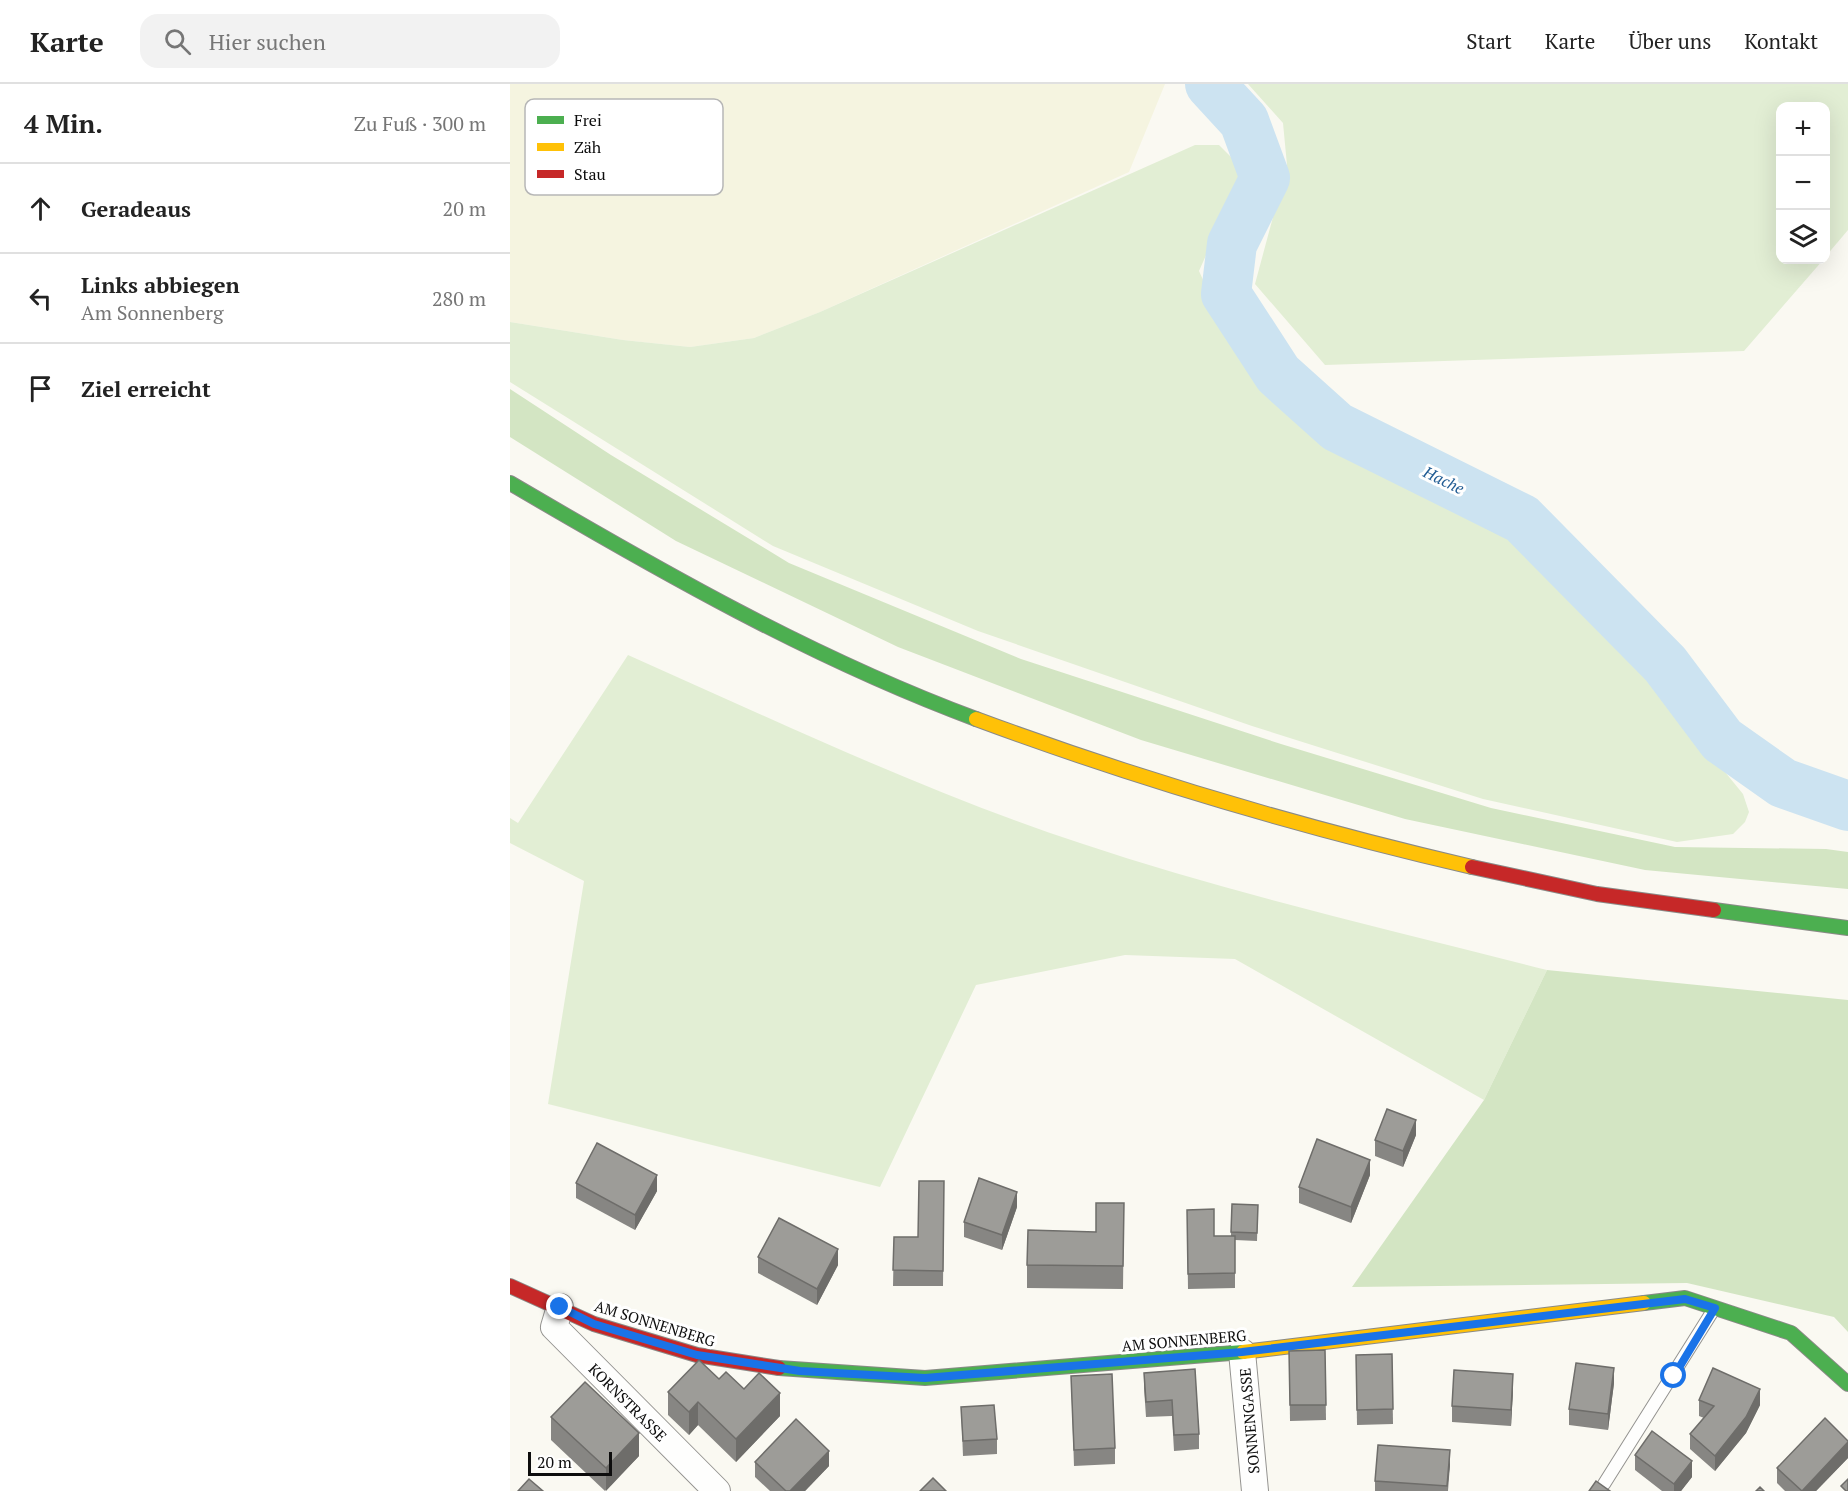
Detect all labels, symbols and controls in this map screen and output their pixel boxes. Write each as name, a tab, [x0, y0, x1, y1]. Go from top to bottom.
search box	[140, 14, 560, 68]
text: Karte	[30, 23, 104, 60]
icon: search	[161, 25, 194, 58]
text: Hier suchen	[209, 27, 326, 56]
text: Start	[1466, 27, 1512, 55]
text: Karte	[1545, 27, 1595, 55]
text: Über uns	[1628, 27, 1711, 55]
text: Kontakt	[1744, 27, 1818, 55]
legend	[525, 99, 723, 195]
map controls	[1776, 102, 1830, 264]
button: +	[1776, 102, 1830, 156]
text: 4 Min.	[24, 106, 103, 140]
text: Frei	[574, 109, 602, 131]
text: Zu Fuß · 300 m	[354, 110, 486, 137]
text: Zäh	[574, 136, 602, 158]
button: −	[1776, 156, 1830, 210]
text: Stau	[574, 163, 606, 185]
icon: ahead	[24, 192, 57, 225]
text: Geradeaus	[81, 194, 191, 223]
text: 20 m	[443, 195, 486, 222]
button: layers	[1776, 210, 1830, 264]
text: Links abbiegen	[81, 270, 240, 299]
icon: left	[24, 282, 57, 315]
text: 280 m	[432, 285, 486, 312]
text: Am Sonnenberg	[81, 299, 223, 326]
icon: arrive	[24, 372, 57, 405]
text: Ziel erreicht	[81, 374, 211, 403]
water label: Hache	[1419, 460, 1468, 499]
route end	[546, 1293, 572, 1319]
street label: AM SONNENBERG	[592, 1295, 718, 1351]
street label: AM SONNENBERG	[1121, 1325, 1248, 1355]
street label: KORNSTRASSE	[585, 1359, 671, 1445]
route start	[1660, 1362, 1686, 1388]
street label: SONNENGASSE	[1234, 1367, 1264, 1475]
scale bar	[528, 1449, 612, 1476]
text: 20 m	[537, 1451, 572, 1473]

